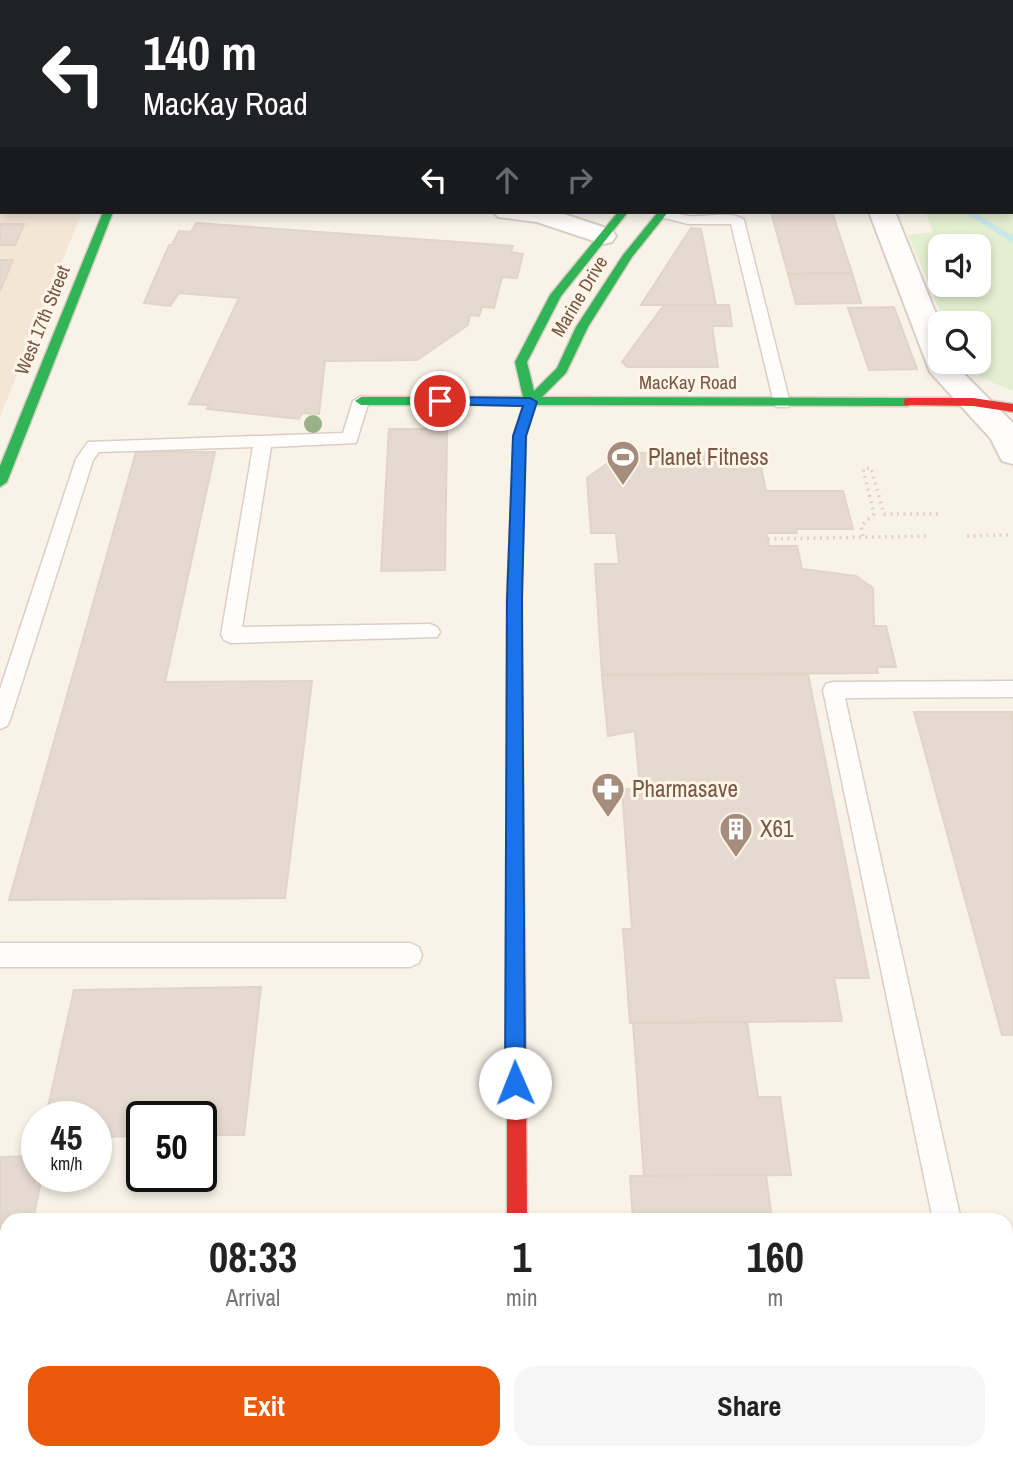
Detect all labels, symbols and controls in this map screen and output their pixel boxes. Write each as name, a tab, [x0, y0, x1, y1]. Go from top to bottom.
text: 140 m	[143, 19, 257, 85]
icon: left	[28, 28, 119, 119]
text: MacKay Road	[143, 82, 308, 125]
icon: left	[415, 161, 453, 199]
icon: ahead	[488, 161, 526, 199]
icon: right	[561, 161, 599, 199]
map controls	[928, 234, 991, 374]
button: sound	[928, 234, 991, 297]
street label: Marine Drive	[545, 251, 613, 341]
street label: West 17th Street	[8, 261, 76, 379]
button: search	[928, 311, 991, 374]
street label: MacKay Road	[639, 369, 737, 395]
pin	[410, 371, 470, 431]
icon: arrive	[421, 382, 459, 420]
sports icon: Planet Fitness	[604, 438, 642, 487]
place label: Planet Fitness	[648, 441, 769, 472]
pharmacy icon: Pharmasave	[589, 770, 627, 819]
place label: Pharmasave	[632, 773, 738, 804]
building icon: X61	[717, 810, 755, 859]
place label: X61	[760, 813, 794, 844]
position arrow	[478, 1046, 552, 1120]
speed limit sign: 50	[126, 1101, 217, 1192]
text: 45	[51, 1114, 82, 1161]
text: km/h	[51, 1151, 83, 1176]
text: 08:33	[209, 1229, 297, 1285]
text: 1	[512, 1229, 531, 1285]
text: 160	[747, 1229, 804, 1285]
text: Arrival	[226, 1282, 280, 1313]
text: min	[506, 1282, 538, 1313]
text: m	[767, 1282, 783, 1313]
button: Exit	[28, 1366, 500, 1446]
button: Share	[514, 1366, 985, 1446]

